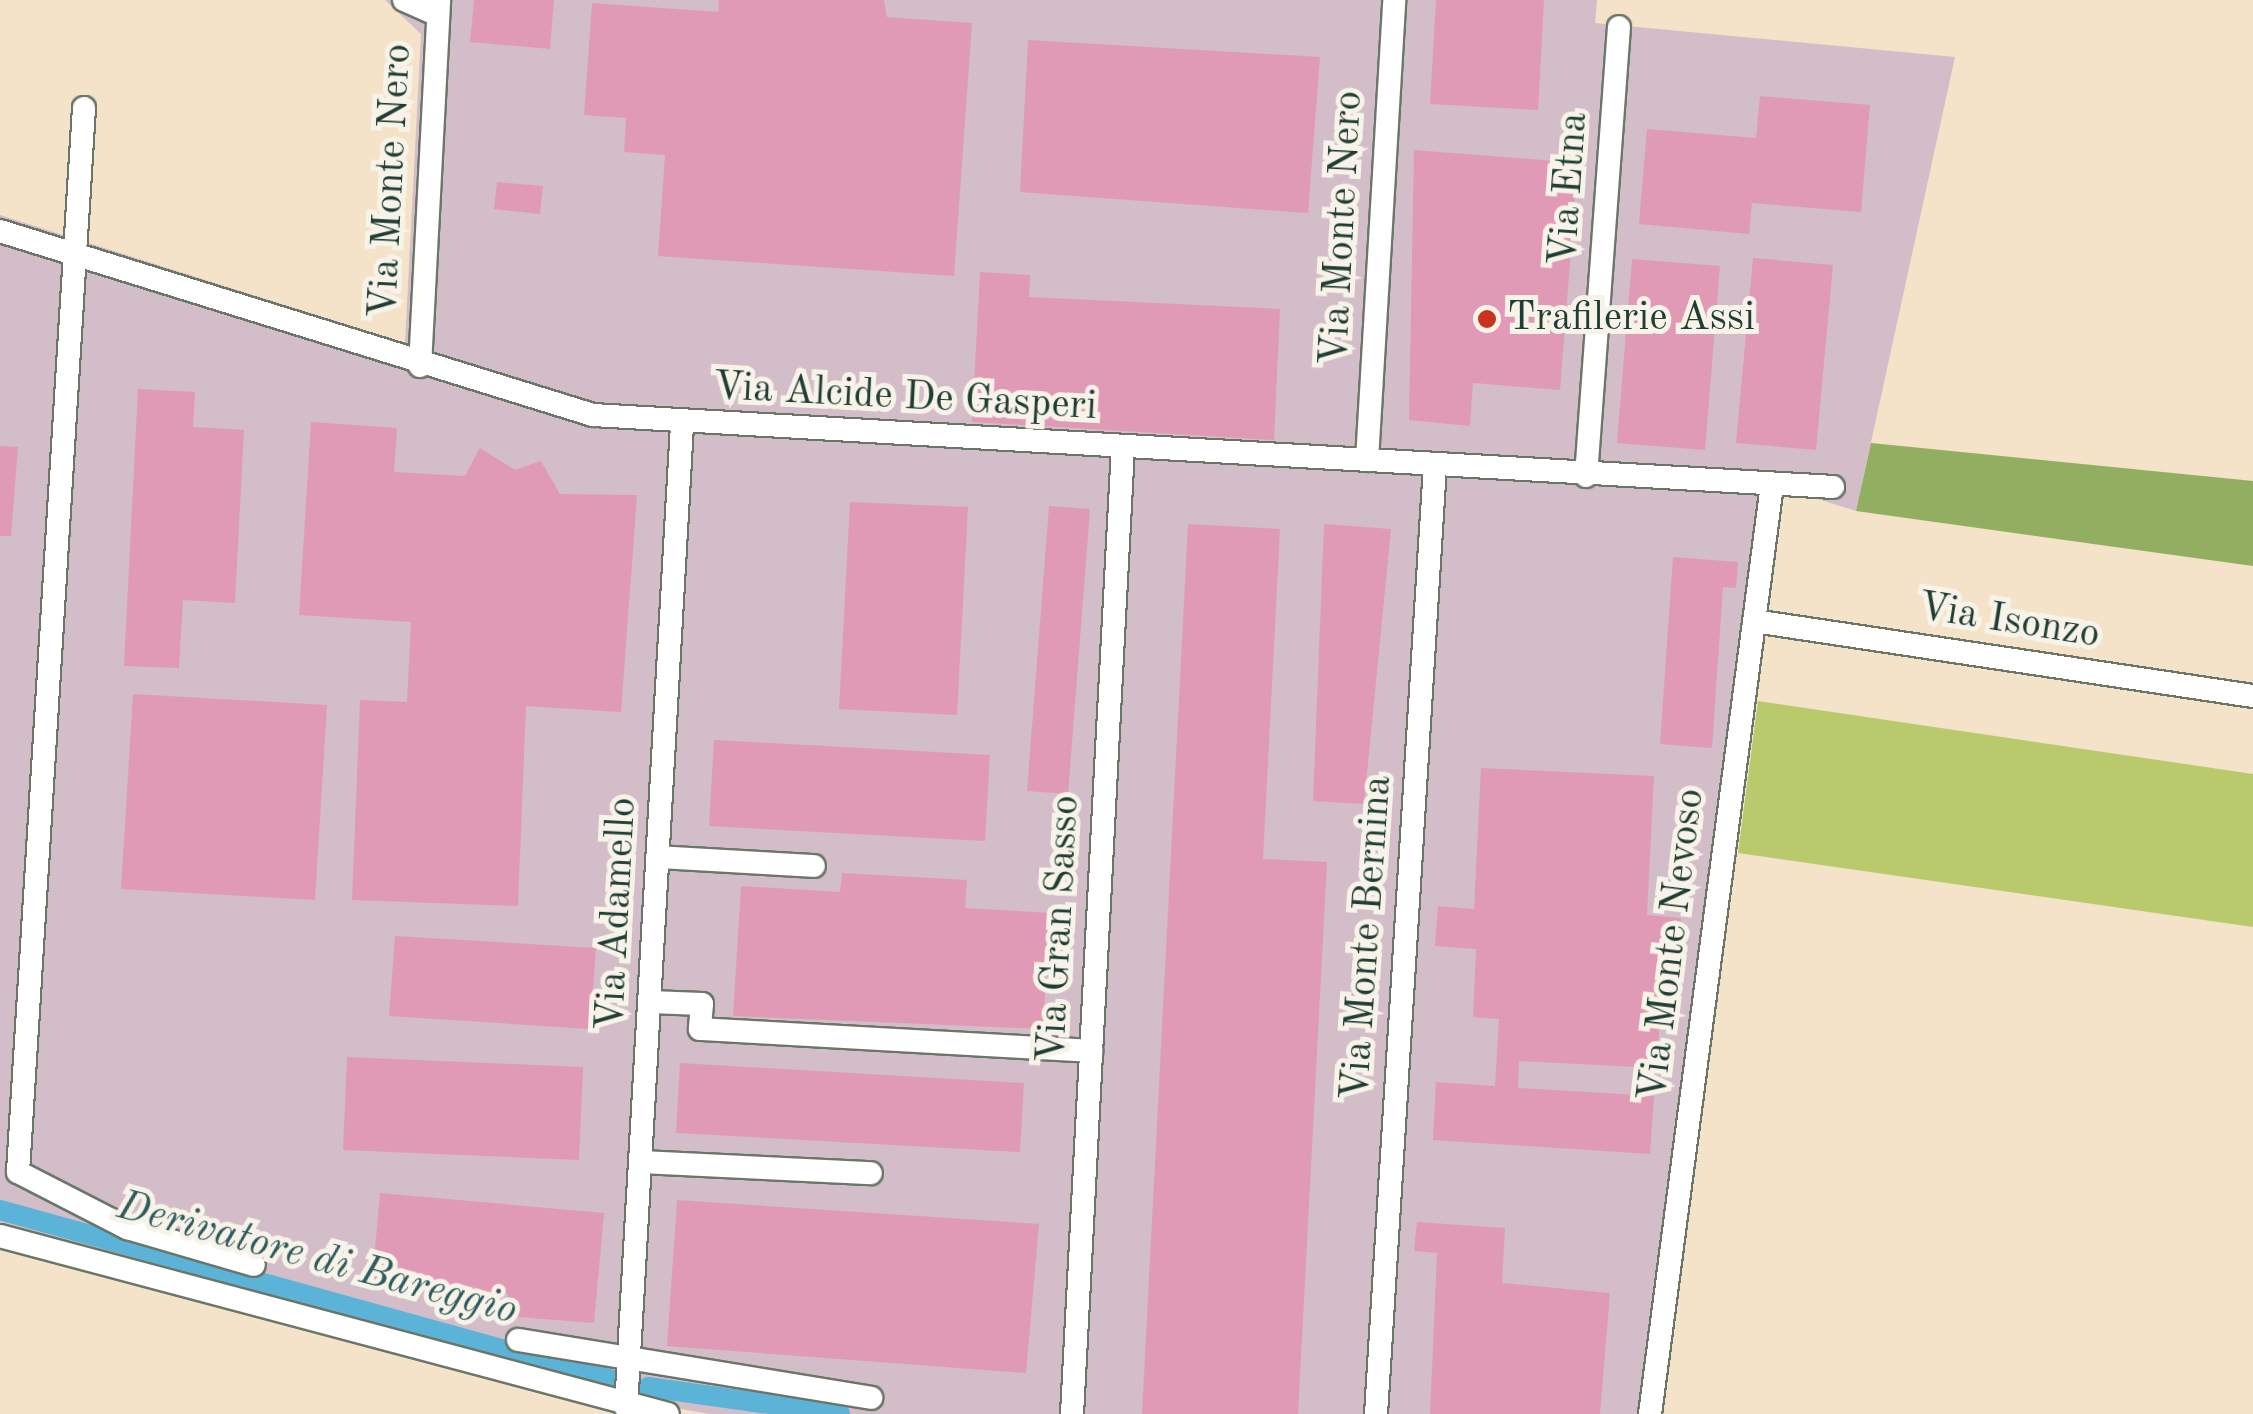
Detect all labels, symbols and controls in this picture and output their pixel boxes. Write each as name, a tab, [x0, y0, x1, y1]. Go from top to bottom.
street label: Via Monte Nero	[361, 42, 423, 320]
street label: Via Monte Nero	[1312, 89, 1374, 367]
street label: Via Etna	[1541, 111, 1599, 267]
place label: Trafilerie Assi	[1507, 295, 1755, 343]
marker: Trafilerie Assi	[1476, 308, 1498, 330]
street label: Via Alcide De Gasperi	[712, 364, 1098, 432]
street label: Via Isonzo	[1915, 584, 2103, 660]
street label: Via Monte Bernina	[1333, 774, 1403, 1102]
street label: Via Monte Nevoso	[1630, 786, 1716, 1104]
street label: Via Gran Sasso	[1029, 794, 1091, 1064]
street label: Via Adamello	[588, 796, 648, 1032]
water label: Derivatore di Bareggio	[112, 1181, 522, 1337]

